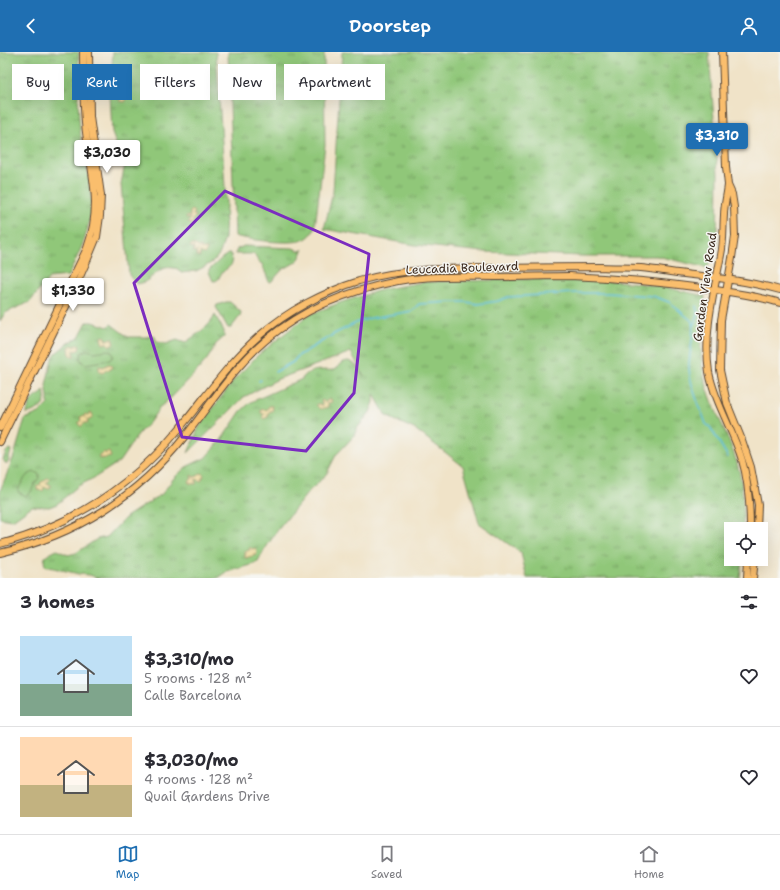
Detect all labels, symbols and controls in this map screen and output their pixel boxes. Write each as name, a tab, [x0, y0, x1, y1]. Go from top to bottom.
text: Doorstep	[349, 14, 431, 38]
icon: back	[20, 15, 42, 37]
icon: person	[738, 15, 760, 37]
chip: Buy	[12, 64, 64, 100]
chip: Rent	[72, 64, 132, 100]
chip: Filters	[140, 64, 210, 100]
chip: New	[218, 64, 276, 100]
chip: Apartment	[284, 64, 385, 100]
pin: $3,310	[684, 123, 750, 157]
text: $3,310	[695, 127, 739, 144]
pin: $3,030	[74, 140, 140, 174]
text: $3,030	[83, 144, 131, 161]
street label: Garden View Road	[689, 231, 721, 342]
street label: Leucadia Boulevard	[405, 258, 519, 278]
pin: $1,330	[40, 278, 106, 312]
text: $1,330	[51, 282, 95, 299]
map controls	[724, 522, 768, 566]
button: locate	[724, 522, 768, 566]
text: 3 homes	[20, 591, 95, 613]
icon: filters	[738, 591, 760, 613]
text: $3,310/mo	[144, 648, 234, 670]
icon: home	[52, 652, 100, 700]
icon: heart	[738, 665, 760, 687]
text: 5 rooms · 128 m²	[144, 670, 252, 687]
text: Calle Barcelona	[144, 687, 241, 704]
text: $3,030/mo	[144, 749, 239, 771]
icon: home	[52, 753, 100, 801]
icon: heart	[738, 766, 760, 788]
text: 4 rooms · 128 m²	[144, 771, 253, 788]
text: Quail Gardens Drive	[144, 788, 270, 805]
tab: Map	[116, 843, 139, 882]
tab: Saved	[371, 843, 402, 882]
tab: Home	[634, 843, 664, 882]

